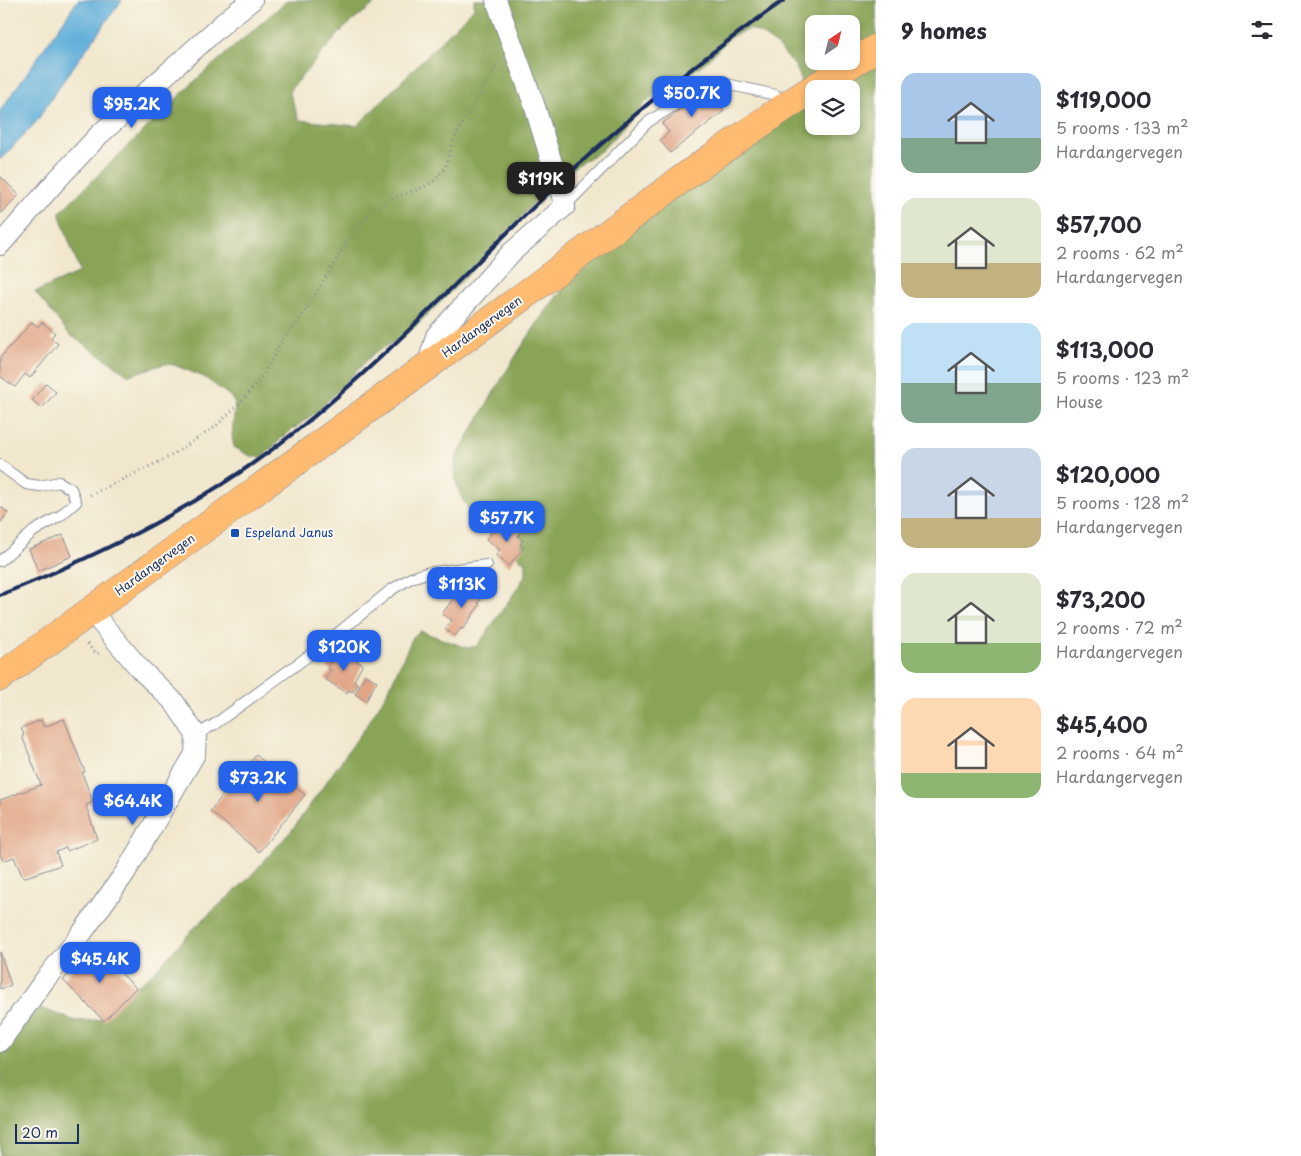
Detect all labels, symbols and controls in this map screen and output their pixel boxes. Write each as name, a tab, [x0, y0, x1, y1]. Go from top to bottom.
text: 9 homes	[901, 14, 987, 46]
north arrow	[805, 15, 860, 70]
map controls	[805, 15, 860, 135]
icon: filters	[1248, 16, 1276, 44]
pin: $50.7K	[651, 76, 733, 118]
text: $50.7K	[664, 80, 720, 104]
button: layers	[805, 80, 860, 135]
text: $119,000	[1056, 83, 1151, 115]
pin: $95.2K	[91, 86, 173, 129]
text: $95.2K	[104, 91, 160, 115]
icon: home	[941, 93, 1001, 153]
text: 5 rooms · 133 m²	[1056, 115, 1189, 139]
text: Hardangervegen	[1056, 139, 1183, 163]
pin: $119K	[506, 162, 576, 204]
text: $119K	[518, 166, 564, 190]
text: $57,700	[1056, 208, 1141, 240]
icon: home	[941, 218, 1001, 278]
text: 2 rooms · 62 m²	[1056, 240, 1184, 264]
text: Hardangervegen	[1056, 264, 1183, 288]
street label: Hardangervegen	[438, 291, 525, 361]
text: $113,000	[1056, 333, 1154, 365]
icon: home	[941, 343, 1001, 403]
text: 5 rooms · 123 m²	[1056, 365, 1189, 389]
text: House	[1056, 389, 1103, 413]
text: $120,000	[1056, 458, 1160, 490]
icon: home	[941, 468, 1001, 528]
text: 5 rooms · 128 m²	[1056, 490, 1189, 514]
pin: $57.7K	[466, 500, 548, 543]
text: $57.7K	[480, 505, 534, 529]
text: Hardangervegen	[1056, 514, 1183, 538]
place label: Espeland Janus	[245, 523, 334, 541]
marker: Espeland Janus	[229, 527, 241, 539]
street label: Hardangervegen	[111, 529, 198, 599]
pin: $113K	[427, 566, 497, 609]
text: $113K	[438, 571, 486, 595]
text: $73,200	[1056, 583, 1145, 615]
icon: home	[941, 593, 1001, 653]
text: 2 rooms · 72 m²	[1056, 615, 1183, 639]
pin: $120K	[309, 630, 379, 672]
text: $120K	[318, 634, 370, 658]
text: Hardangervegen	[1056, 639, 1183, 663]
text: $45,400	[1056, 708, 1148, 740]
icon: home	[941, 718, 1001, 778]
text: 2 rooms · 64 m²	[1056, 740, 1184, 764]
pin: $73.2K	[217, 760, 299, 803]
text: Hardangervegen	[1056, 764, 1183, 788]
text: $73.2K	[229, 765, 287, 789]
pin: $64.4K	[92, 784, 174, 826]
text: $64.4K	[104, 788, 162, 812]
pin: $45.4K	[59, 942, 141, 984]
text: $45.4K	[71, 946, 129, 970]
scale bar	[15, 1121, 79, 1144]
text: 20 m	[22, 1122, 58, 1143]

